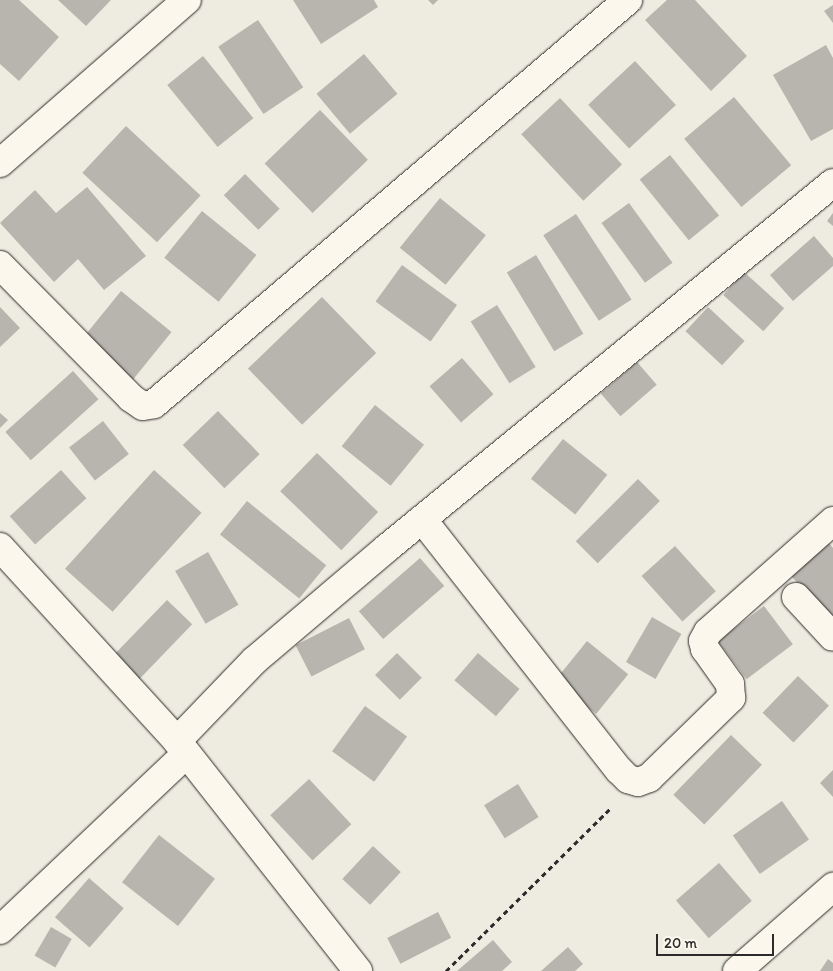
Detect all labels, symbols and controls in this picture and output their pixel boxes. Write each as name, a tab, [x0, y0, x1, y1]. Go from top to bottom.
scale bar	[658, 924, 776, 956]
text: 20 m	[664, 934, 697, 952]

